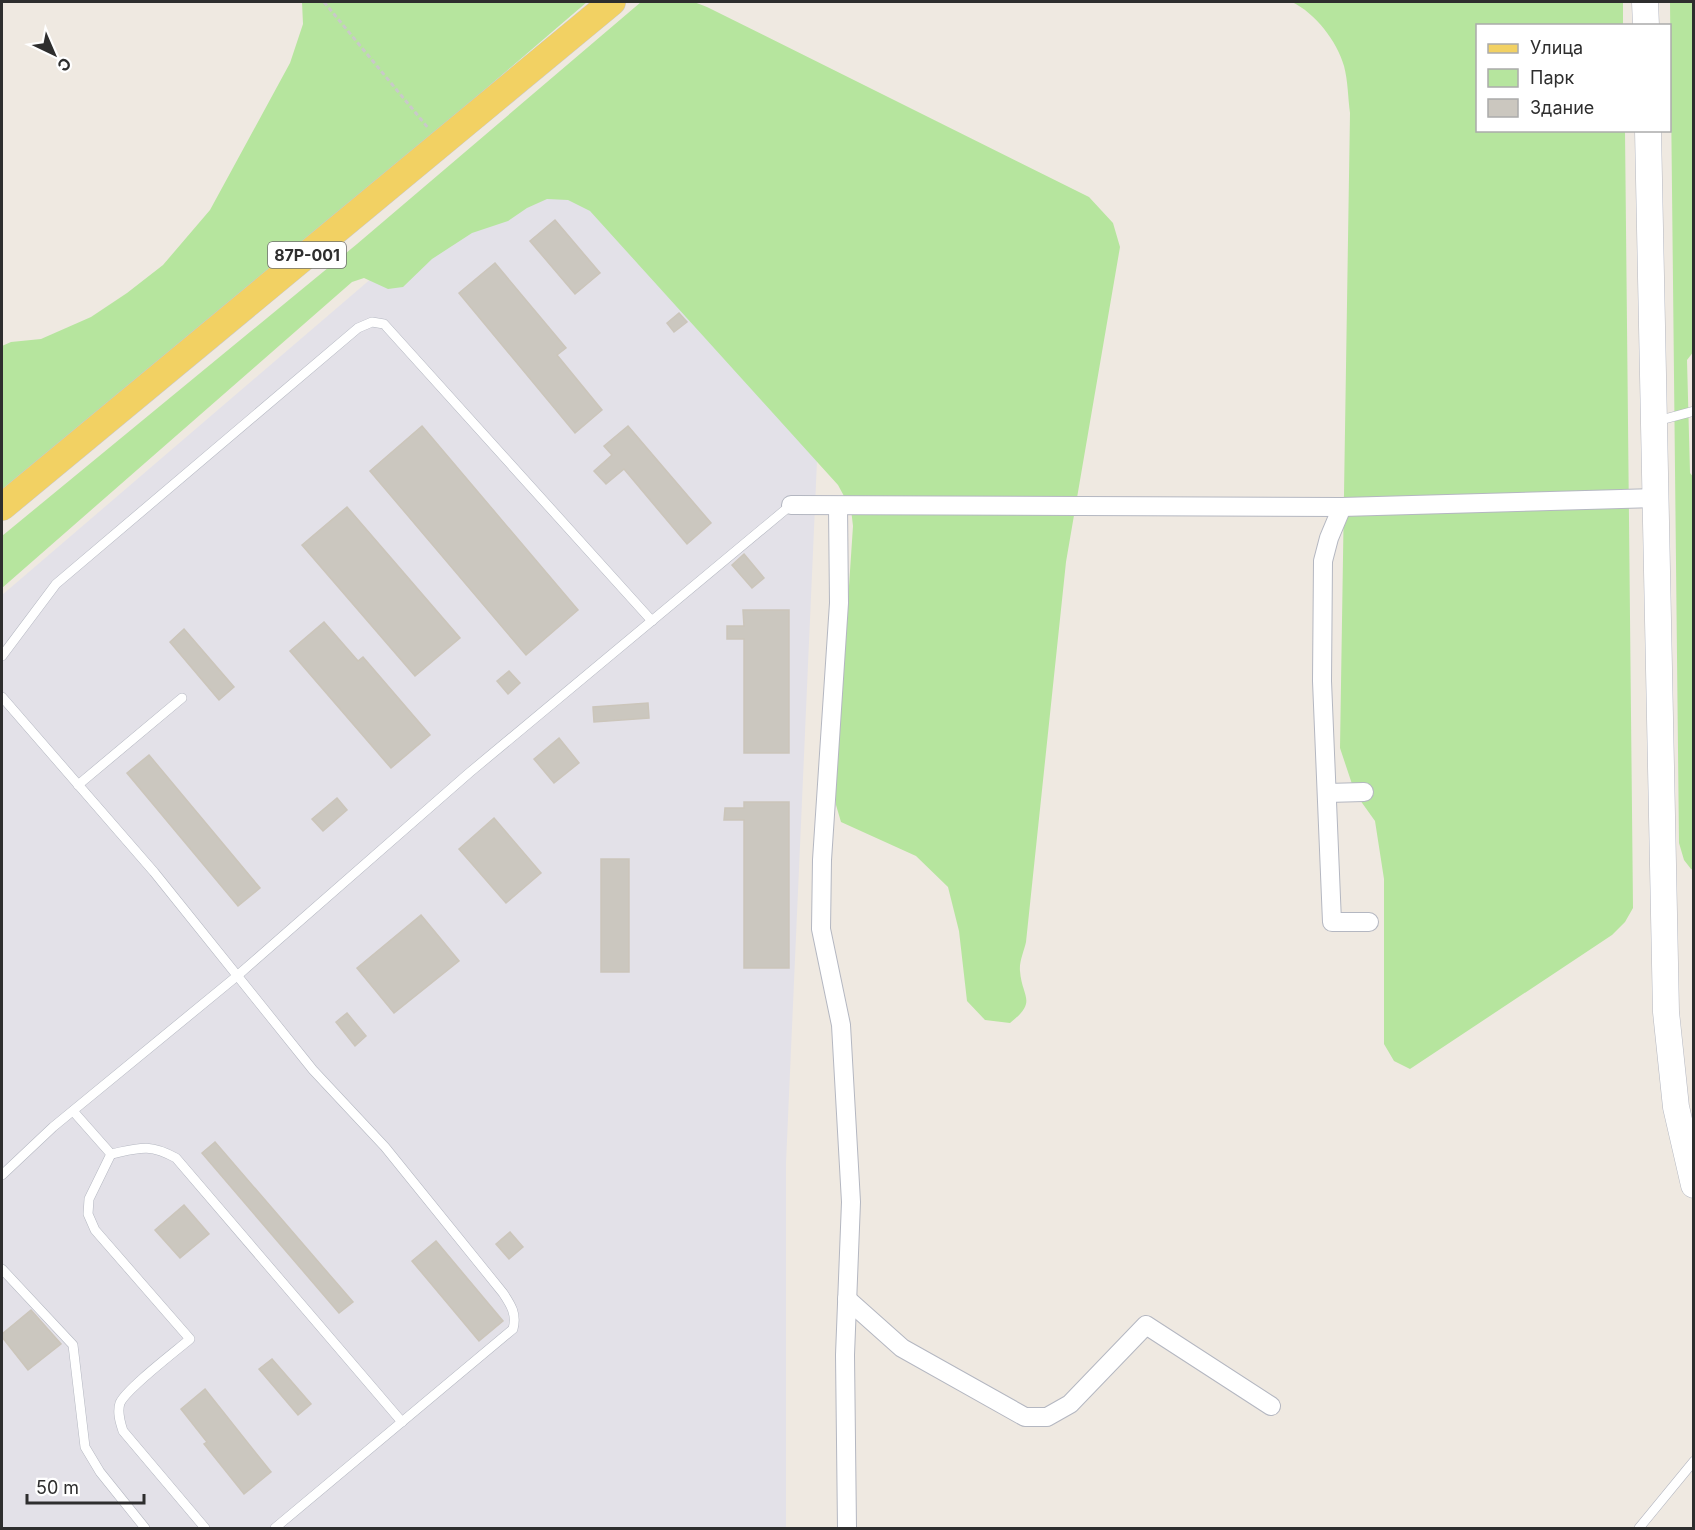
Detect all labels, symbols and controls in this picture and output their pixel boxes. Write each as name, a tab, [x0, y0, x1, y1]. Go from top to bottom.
north arrow	[24, 24, 84, 84]
legend	[1476, 24, 1671, 132]
text: Улица	[1530, 37, 1583, 58]
text: С	[53, 53, 76, 76]
text: Парк	[1530, 67, 1575, 88]
text: Здание	[1530, 97, 1594, 118]
road number: 87Р-001	[268, 242, 346, 268]
scale bar	[27, 1467, 144, 1505]
text: 50 m	[36, 1477, 79, 1498]

